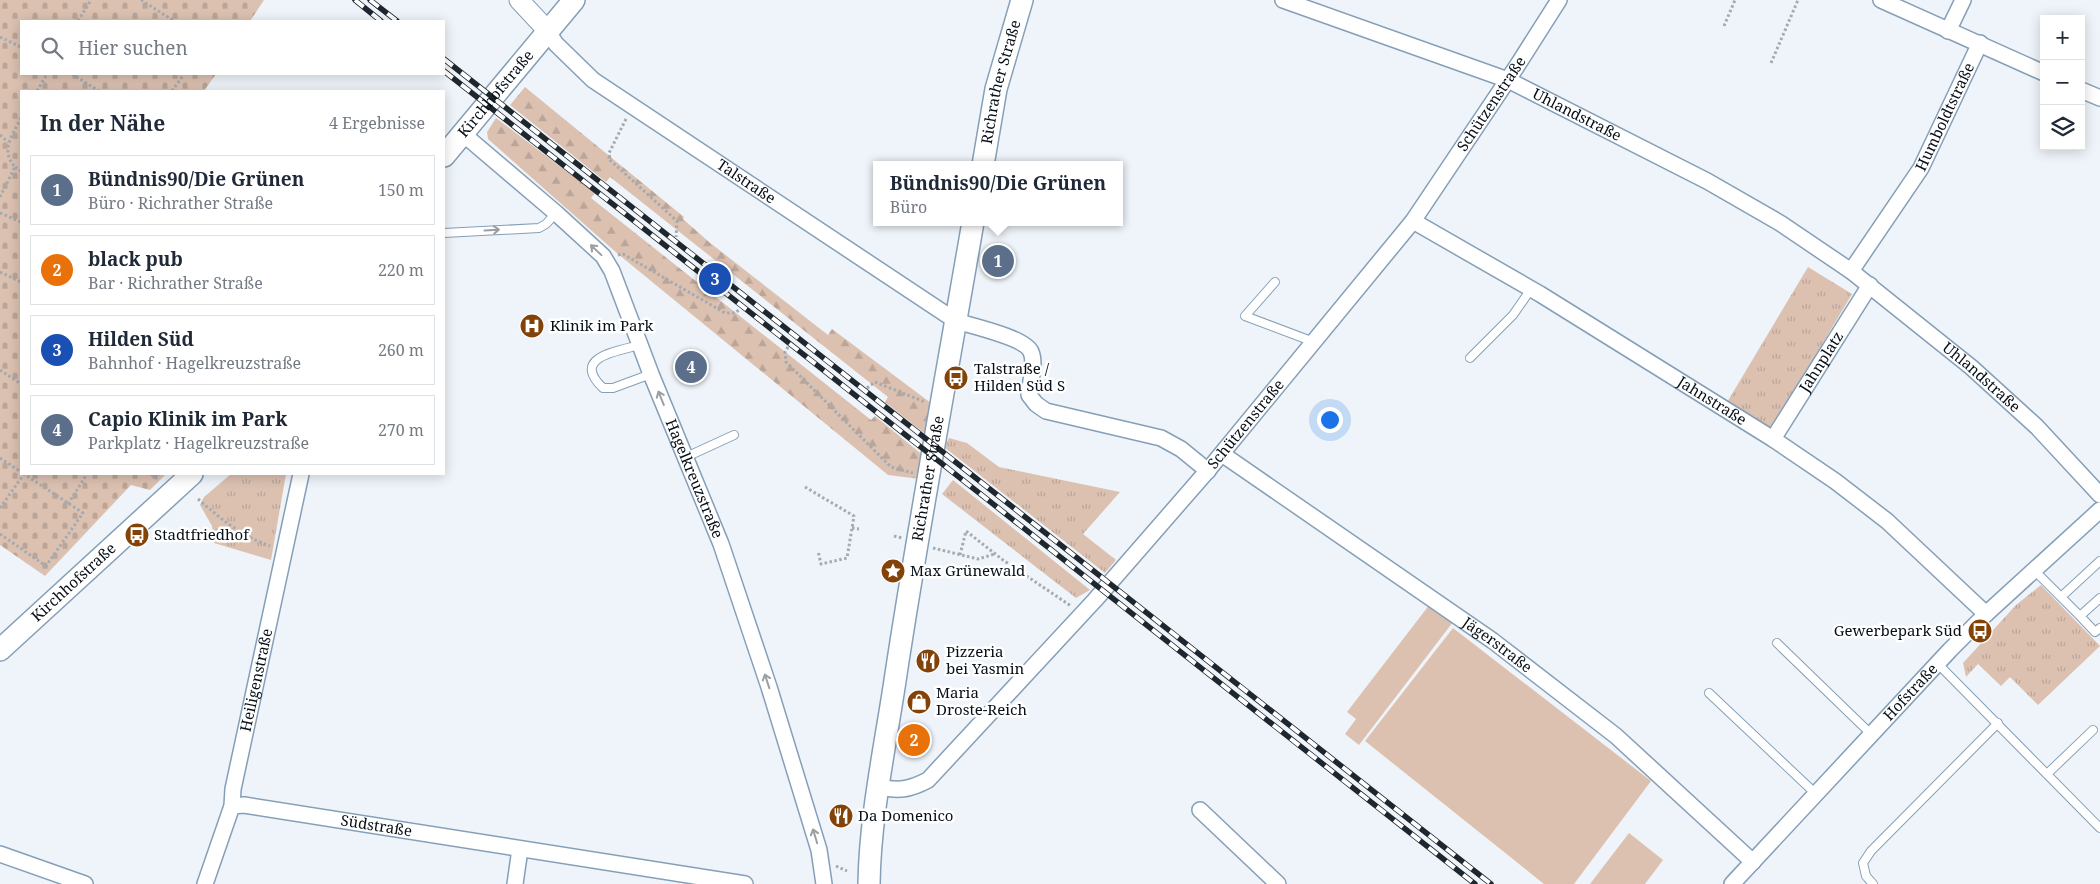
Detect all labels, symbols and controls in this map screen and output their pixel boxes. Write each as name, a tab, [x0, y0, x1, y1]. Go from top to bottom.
map controls	[2040, 15, 2085, 150]
button: +	[2040, 15, 2085, 60]
street label: Richrather Straße	[976, 17, 1025, 145]
search box	[20, 20, 445, 75]
icon: search	[38, 34, 66, 62]
text: Hier suchen	[78, 35, 188, 61]
street label: Kirchhofstraße	[453, 45, 537, 141]
street label: Schützenstraße	[1452, 52, 1530, 155]
street label: Humboldtstraße	[1910, 59, 1978, 174]
button: −	[2040, 60, 2085, 105]
street label: Uhlandstraße	[1529, 83, 1625, 145]
button: layers	[2040, 105, 2085, 150]
text: In der Nähe	[40, 109, 165, 137]
text: 4 Ergebnisse	[329, 112, 425, 134]
street label: Talstraße	[713, 154, 780, 208]
popup	[873, 161, 1123, 226]
text: Bündnis90/Die Grünen	[88, 166, 304, 192]
text: Bündnis90/Die Grünen	[890, 170, 1106, 196]
text: 1	[52, 179, 62, 201]
text: 150 m	[378, 179, 424, 201]
text: Büro · Richrather Straße	[88, 192, 273, 214]
text: Büro	[890, 196, 927, 218]
one-way arrow	[484, 226, 500, 235]
pin: 1	[982, 242, 1014, 280]
one-way arrow	[590, 244, 603, 256]
text: black pub	[88, 246, 183, 272]
text: 2	[52, 259, 62, 281]
text: 220 m	[378, 259, 424, 281]
pin: 3	[699, 260, 731, 298]
text: Bar · Richrather Straße	[88, 272, 263, 294]
hospital icon: Klinik im Park	[519, 313, 545, 339]
place label: Klinik im Park	[550, 315, 654, 335]
text: Hilden Süd	[88, 326, 194, 352]
street label: Jahnplatz	[1793, 327, 1847, 397]
street label: Uhlandstraße	[1939, 337, 2025, 416]
text: 3	[52, 339, 62, 361]
text: 260 m	[378, 339, 424, 361]
pin: 4	[675, 348, 707, 386]
text: Bahnhof · Hagelkreuzstraße	[88, 352, 301, 374]
place label: Talstraße / Hilden Süd S	[974, 358, 1065, 395]
bus stop icon: Talstraße / Hilden Süd S	[943, 365, 969, 391]
street label: Jahnstraße	[1673, 371, 1751, 429]
street label: Schützenstraße	[1202, 375, 1288, 473]
one-way arrow	[655, 391, 665, 406]
text: Capio Klinik im Park	[88, 406, 287, 432]
your location	[1317, 407, 1343, 433]
street label: Richrather Straße	[907, 414, 948, 543]
street label: Hagelkreuzstraße	[662, 416, 729, 541]
text: 4	[52, 419, 62, 441]
text: 270 m	[378, 419, 424, 441]
text: Parkplatz · Hagelkreuzstraße	[88, 432, 309, 454]
bus stop icon: Stadtfriedhof	[124, 522, 150, 548]
place label: Stadtfriedhof	[154, 524, 250, 544]
street label: Kirchhofstraße	[26, 538, 120, 626]
place icon: Max Grünewald	[880, 558, 906, 584]
place label: Max Grünewald	[910, 560, 1025, 580]
street label: Jägerstraße	[1458, 611, 1537, 677]
bus stop icon: Gewerbepark Süd	[1967, 618, 1993, 644]
place label: Gewerbepark Süd	[1834, 620, 1962, 640]
street label: Heiligenstraße	[235, 626, 276, 733]
place label: Pizzeria bei Yasmin	[946, 641, 1025, 678]
restaurant icon: Pizzeria bei Yasmin	[915, 648, 941, 674]
street label: Hofstraße	[1878, 659, 1941, 724]
one-way arrow	[762, 674, 771, 689]
place label: Maria Droste-Reich	[936, 682, 1027, 719]
shop icon: Maria Droste-Reich	[906, 689, 932, 715]
pin: 2	[898, 721, 930, 759]
restaurant icon: Da Domenico	[828, 803, 854, 829]
place label: Da Domenico	[858, 805, 954, 825]
street label: Südstraße	[339, 809, 414, 840]
one-way arrow	[810, 829, 819, 845]

